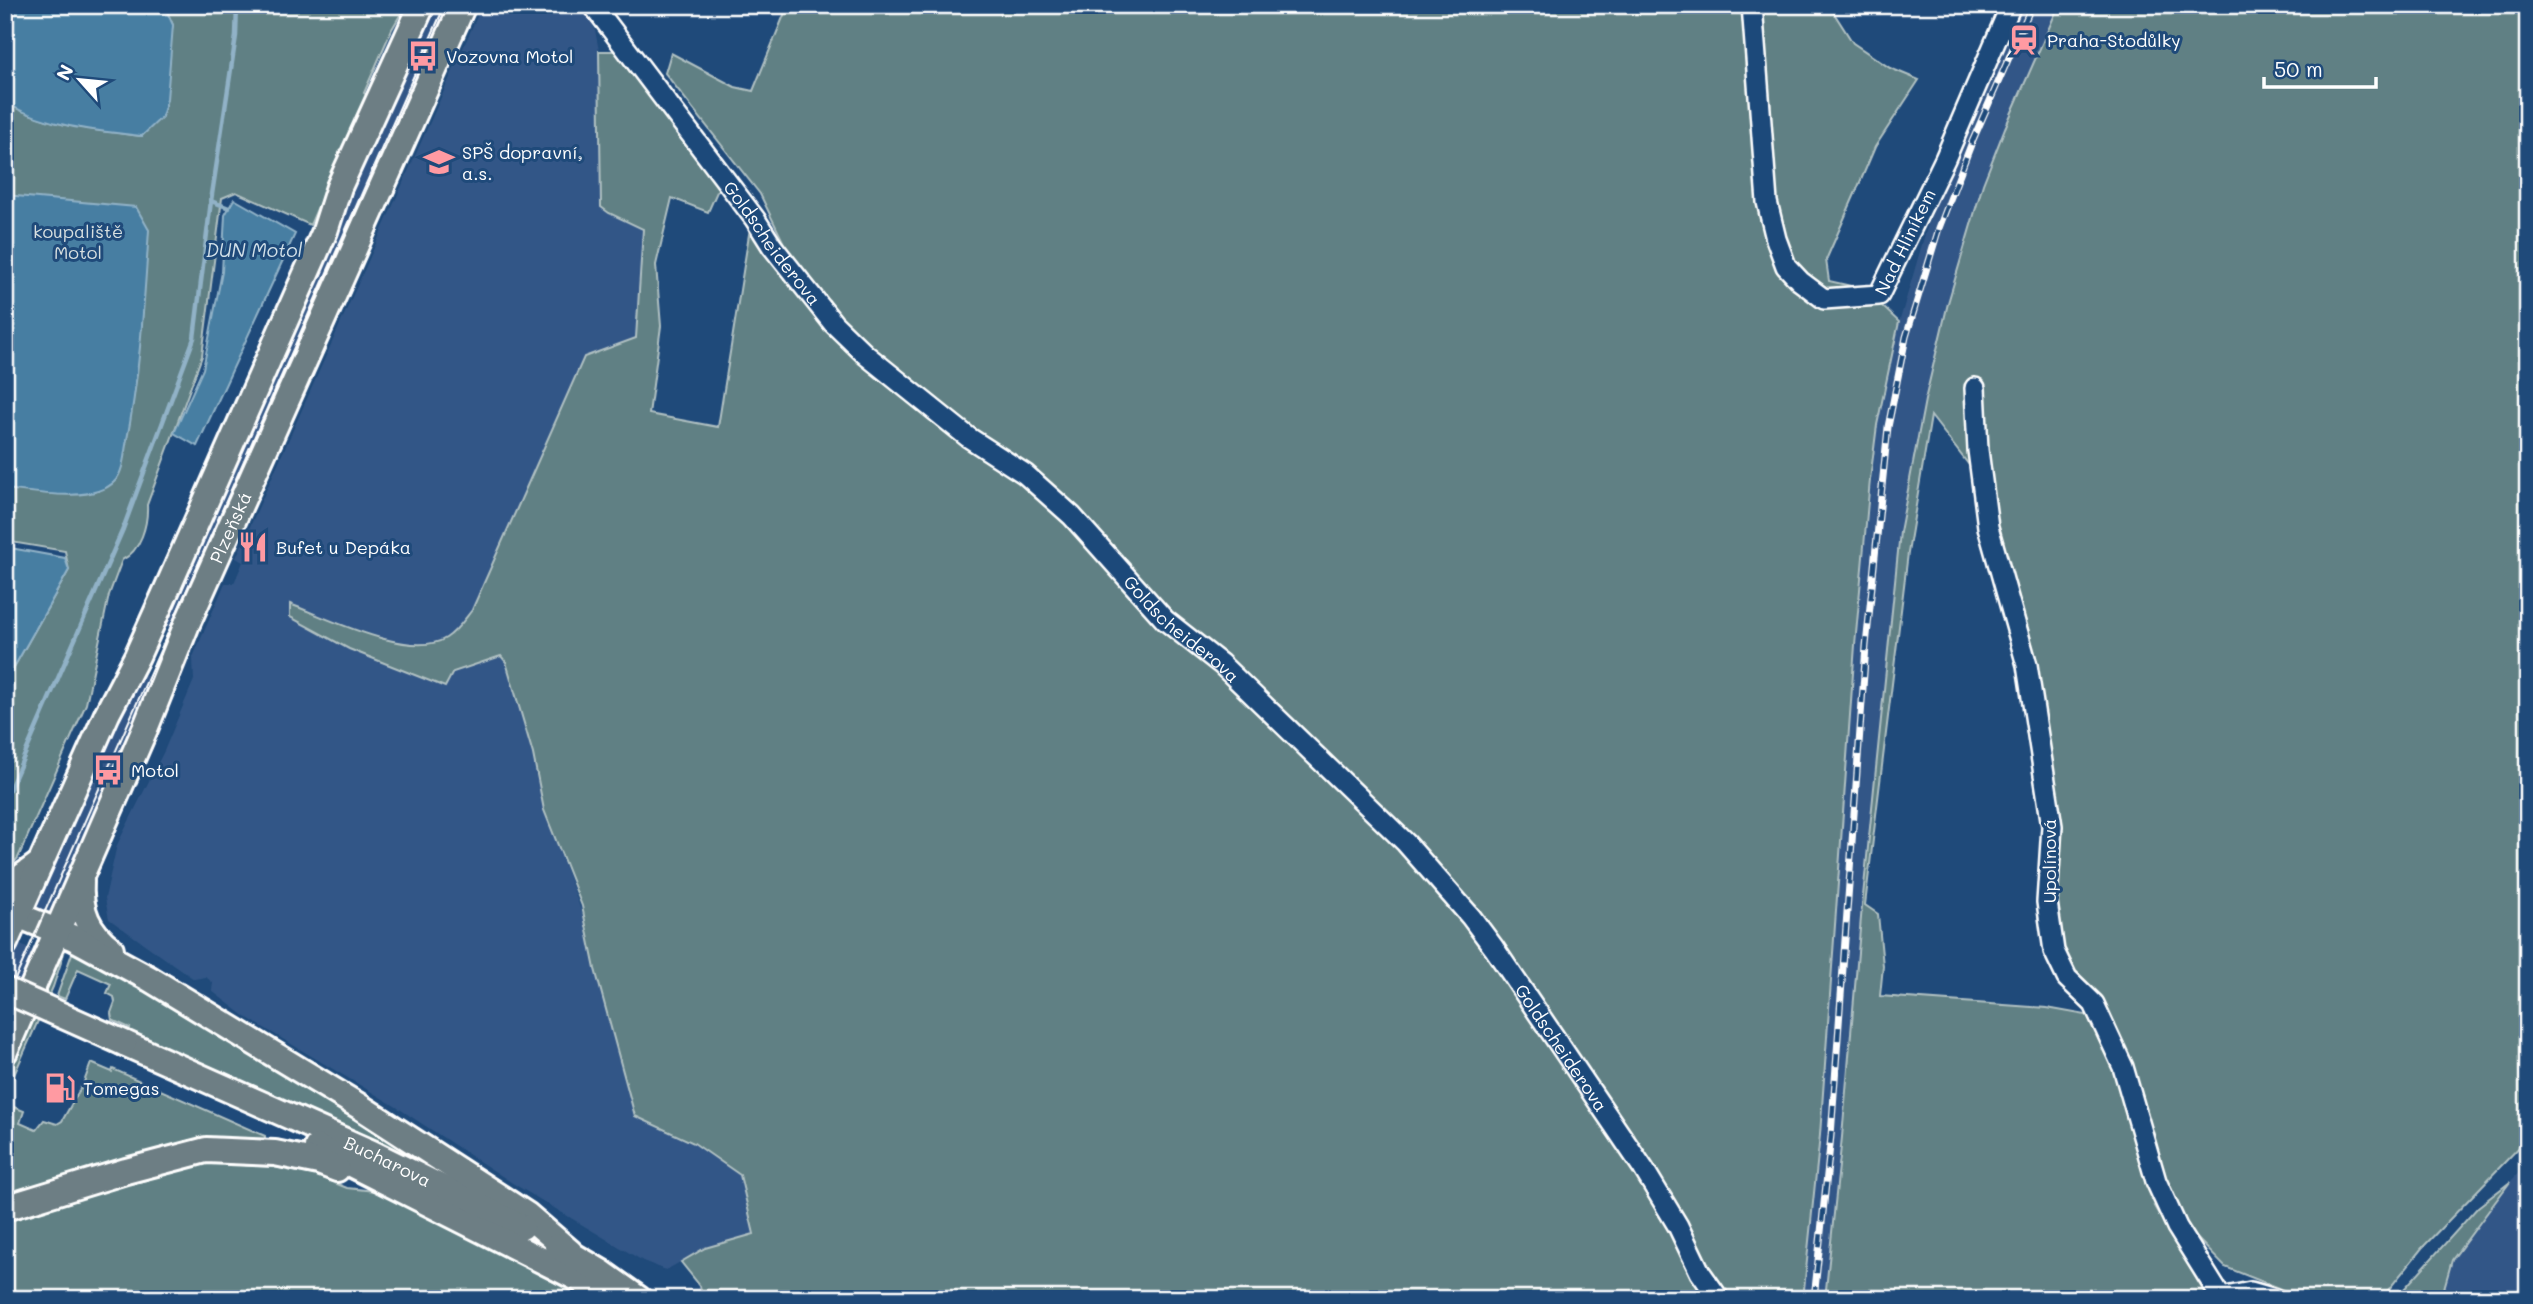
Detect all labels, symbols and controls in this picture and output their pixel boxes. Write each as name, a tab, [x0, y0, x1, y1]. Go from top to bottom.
station icon: Praha-Stodůlky	[2007, 23, 2041, 57]
place label: Praha-Stodůlky	[2047, 28, 2181, 52]
bus stop icon: Vozovna Motol	[406, 39, 440, 73]
place label: Vozovna Motol	[446, 44, 574, 68]
north arrow	[46, 46, 116, 116]
scale bar	[2264, 46, 2376, 90]
text: 50 m	[2274, 55, 2323, 82]
text: N	[50, 60, 79, 84]
place label: SPŠ dopravní, a.s.	[462, 140, 583, 185]
school or university icon: SPŠ dopravní, a.s.	[422, 145, 456, 179]
street label: Goldscheiderova	[718, 176, 826, 310]
street label: Nad Hliníkem	[1869, 185, 1941, 299]
park label: koupaliště Motol	[33, 219, 123, 264]
water label: DUN Motol	[206, 237, 303, 262]
street label: Plzeňská	[204, 488, 257, 567]
restaurant icon: Bufet u Depáka	[236, 530, 270, 564]
place label: Bufet u Depáka	[276, 535, 411, 559]
street label: Goldscheiderova	[1118, 570, 1245, 688]
bus stop icon: Motol	[91, 753, 125, 787]
place label: Motol	[131, 758, 179, 782]
street label: Upolínová	[2037, 819, 2061, 903]
street label: Goldscheiderova	[1510, 979, 1613, 1116]
fuel station icon: Tomegas	[43, 1071, 77, 1105]
place label: Tomegas	[83, 1076, 160, 1100]
street label: Bucharova	[341, 1130, 435, 1192]

